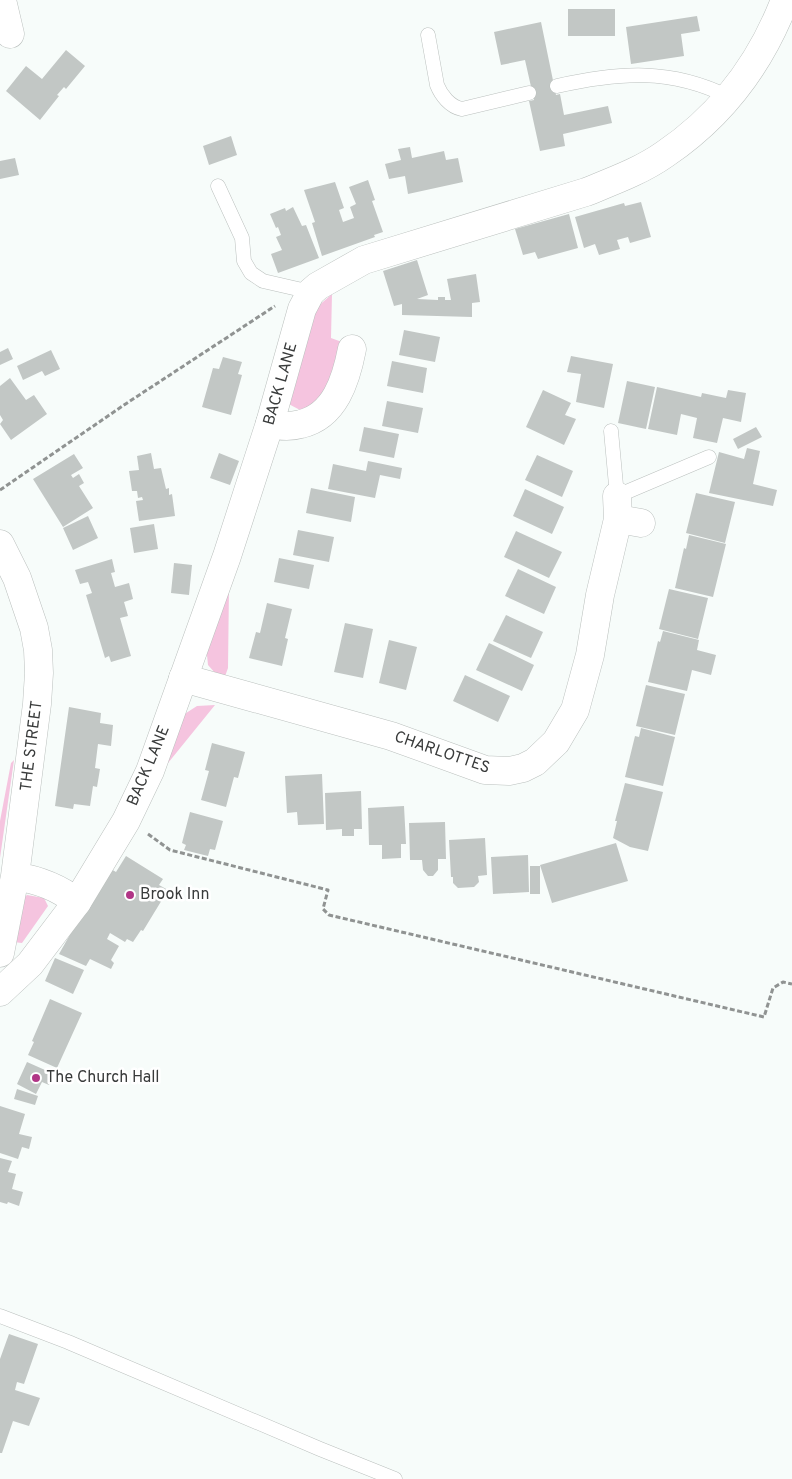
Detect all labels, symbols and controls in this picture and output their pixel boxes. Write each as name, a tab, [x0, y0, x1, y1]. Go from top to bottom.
street label: BACK LANE	[260, 340, 302, 428]
street label: THE STREET	[17, 699, 47, 793]
street label: BACK LANE	[123, 723, 175, 809]
street label: CHARLOTTES	[392, 727, 492, 779]
place label: Brook Inn	[140, 885, 209, 905]
marker: Brook Inn	[124, 889, 136, 901]
place label: The Church Hall	[46, 1068, 160, 1088]
marker: The Church Hall	[30, 1072, 42, 1084]

